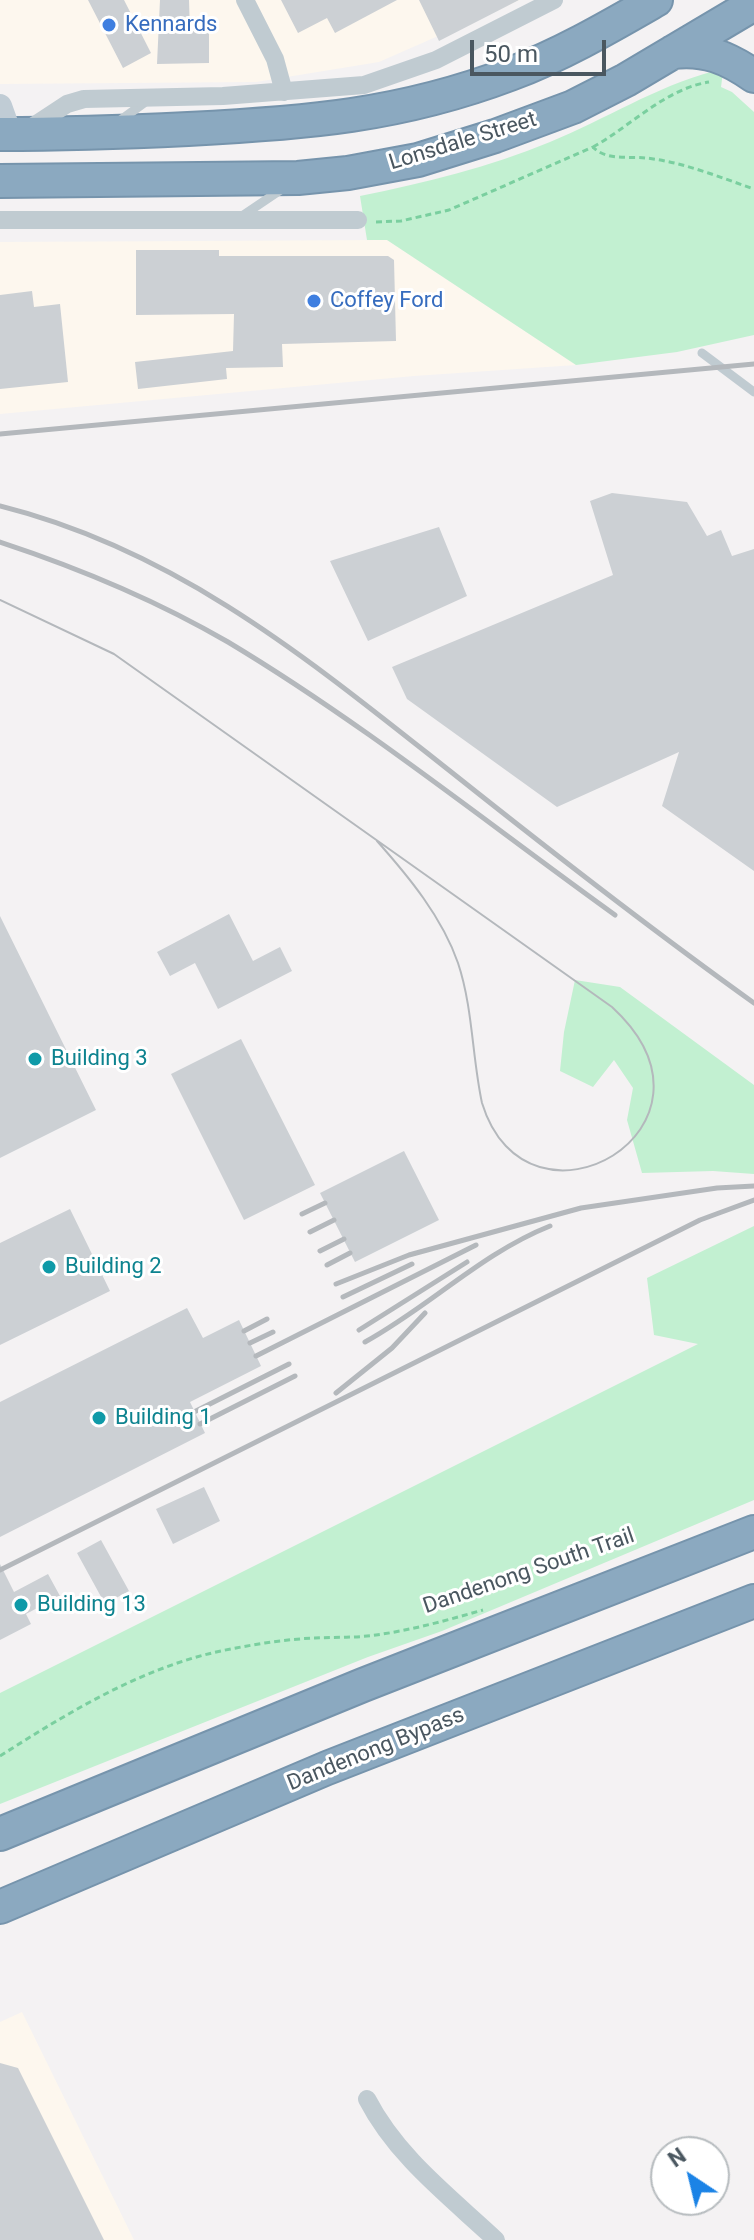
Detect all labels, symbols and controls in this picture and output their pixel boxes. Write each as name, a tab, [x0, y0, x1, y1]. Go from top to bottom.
place label: Kennards	[125, 12, 217, 38]
marker: Kennards	[100, 16, 118, 34]
scale bar	[474, 24, 610, 74]
text: 50 m	[484, 40, 538, 68]
street label: Lonsdale Street	[386, 107, 540, 177]
place label: Coffey Ford	[330, 288, 443, 314]
marker: Coffey Ford	[305, 292, 323, 310]
place label: Building 3	[51, 1046, 148, 1072]
marker: Building 3	[26, 1050, 44, 1068]
place label: Building 2	[65, 1254, 162, 1280]
marker: Building 2	[40, 1258, 58, 1276]
place label: Building 1	[115, 1405, 212, 1431]
marker: Building 1	[90, 1409, 108, 1427]
street label: Dandenong South Trail	[420, 1523, 638, 1621]
place label: Building 13	[37, 1592, 146, 1618]
marker: Building 13	[12, 1596, 30, 1614]
street label: Dandenong Bypass	[284, 1702, 468, 1798]
north arrow	[650, 2136, 730, 2216]
text: N	[664, 2143, 691, 2172]

